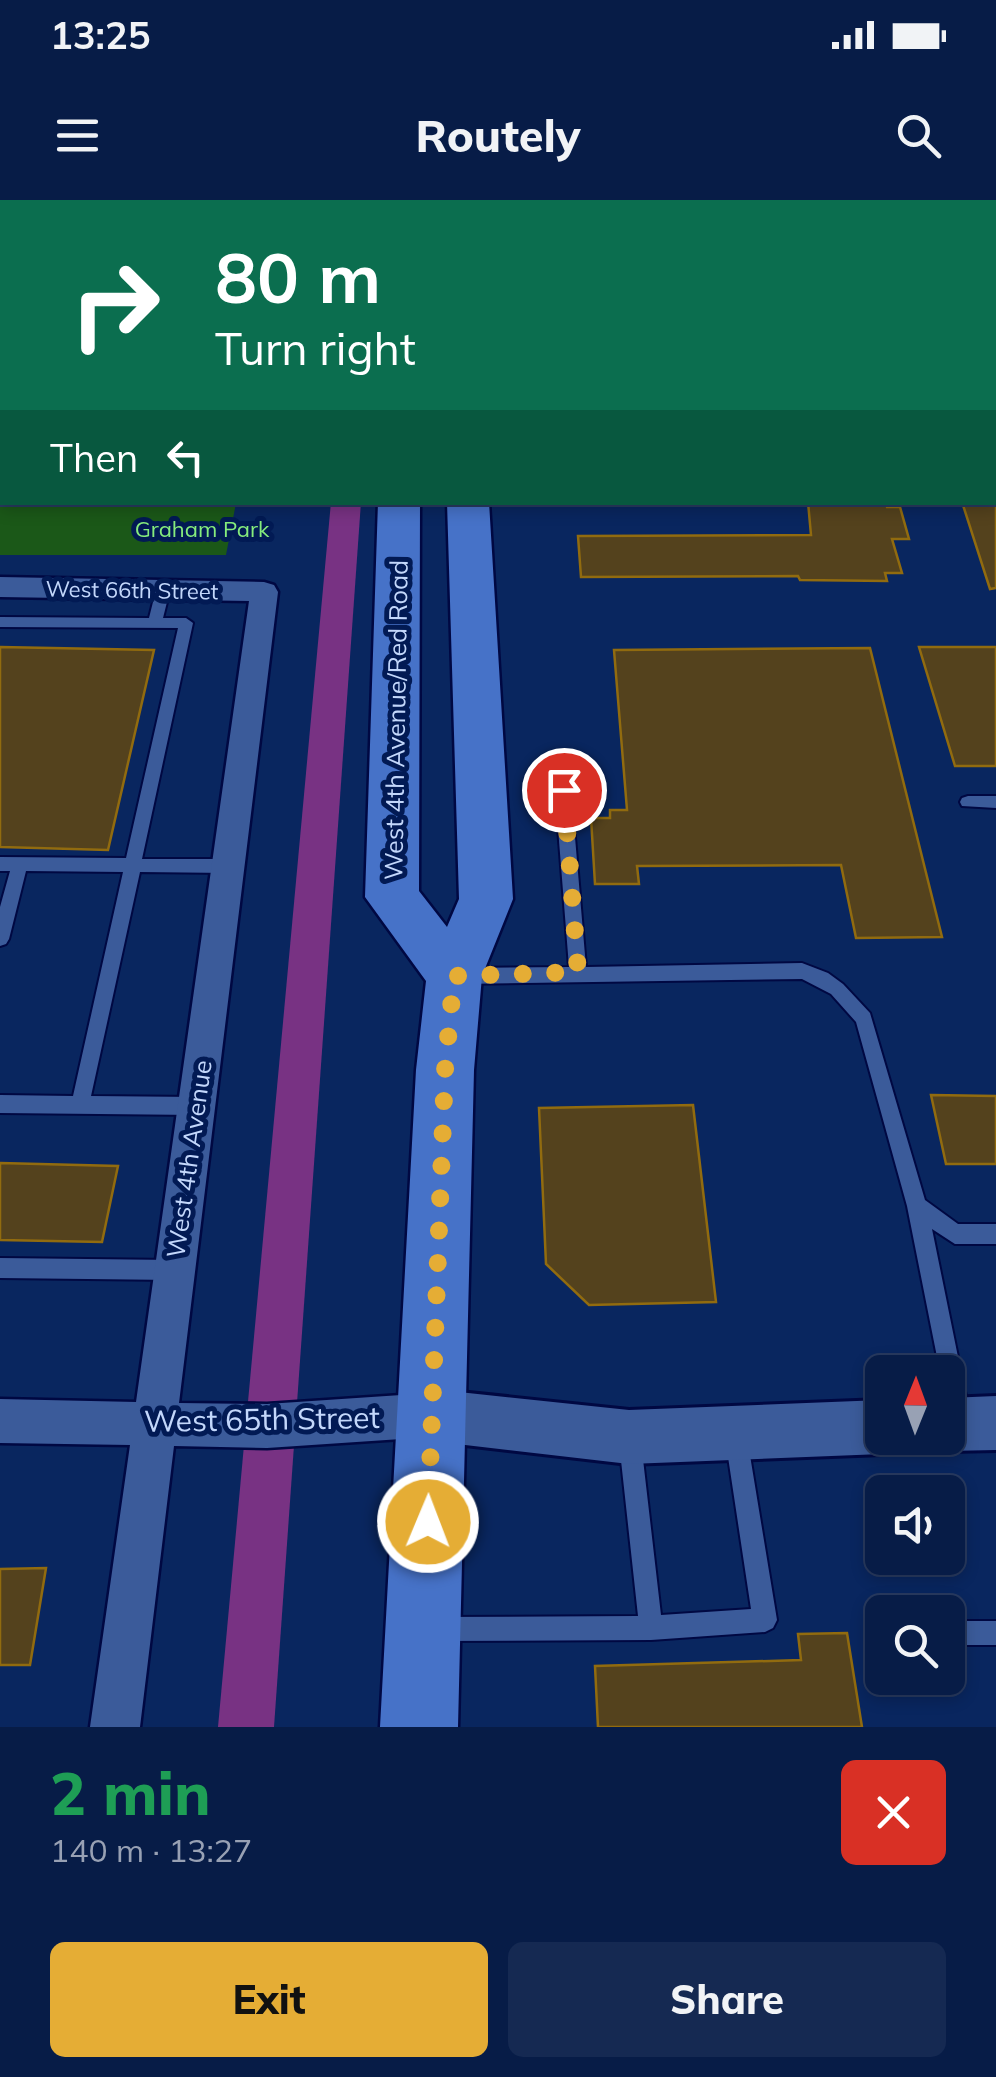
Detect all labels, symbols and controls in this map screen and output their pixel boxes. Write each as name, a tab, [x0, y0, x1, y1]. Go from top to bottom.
text: 13:25	[50, 11, 151, 59]
text: Routely	[415, 107, 581, 163]
icon: menu	[50, 108, 105, 163]
icon: search	[891, 108, 946, 163]
text: 80 m	[215, 233, 381, 321]
icon: right	[50, 240, 180, 370]
text: Turn right	[215, 320, 416, 376]
icon: left	[158, 430, 213, 485]
text: Then	[50, 434, 138, 482]
park label: Graham Park	[135, 515, 270, 543]
street label: West 4th Avenue/Red Road	[377, 560, 414, 880]
street label: West 66th Street	[45, 574, 219, 606]
pin	[522, 748, 607, 833]
icon: arrive	[537, 763, 592, 818]
street label: West 4th Avenue	[159, 1058, 218, 1260]
north arrow	[865, 1355, 965, 1455]
map controls	[865, 1355, 965, 1695]
street label: West 65th Street	[144, 1398, 380, 1440]
position arrow	[376, 1470, 480, 1574]
button: sound	[865, 1475, 965, 1575]
button: search	[865, 1595, 965, 1695]
text: 2 min	[50, 1755, 211, 1830]
button: close	[841, 1760, 946, 1865]
text: 140 m · 13:27	[50, 1830, 252, 1870]
button: Exit	[50, 1942, 488, 2057]
button: Share	[508, 1942, 946, 2057]

